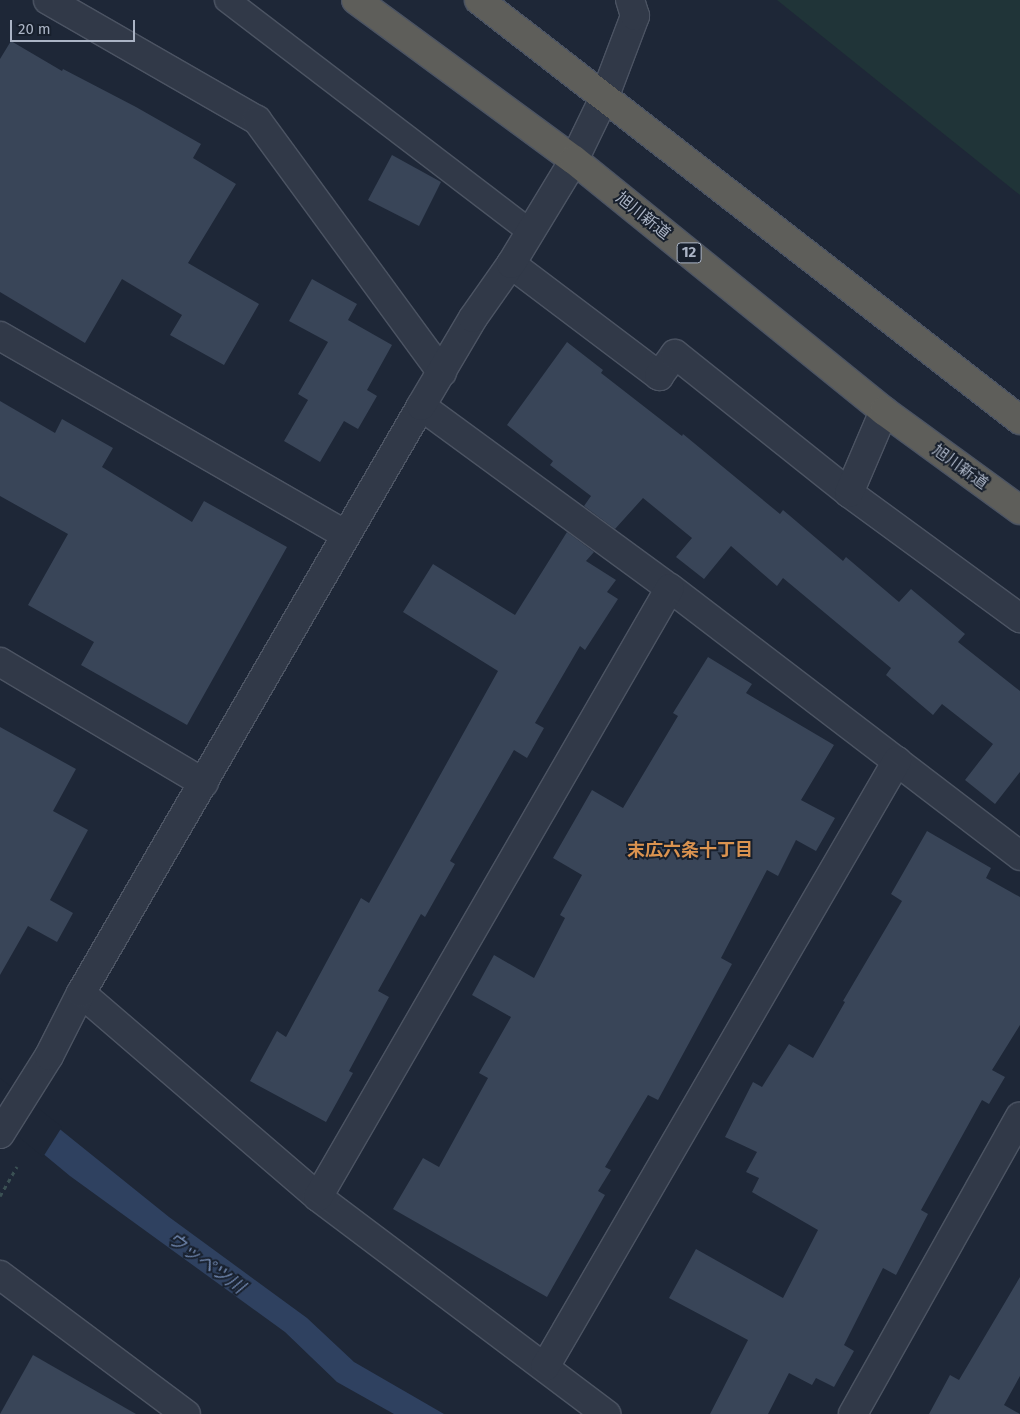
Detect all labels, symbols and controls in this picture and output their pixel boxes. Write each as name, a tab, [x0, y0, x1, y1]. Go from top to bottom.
scale bar	[12, 10, 138, 42]
text: 20 m	[18, 20, 51, 38]
street label: 旭川新道	[612, 188, 674, 244]
road number: 12	[676, 240, 702, 266]
street label: 旭川新道	[928, 440, 992, 494]
district label: 末広六条十丁目	[627, 839, 753, 861]
water label: ウッペツ川	[163, 1228, 249, 1298]

